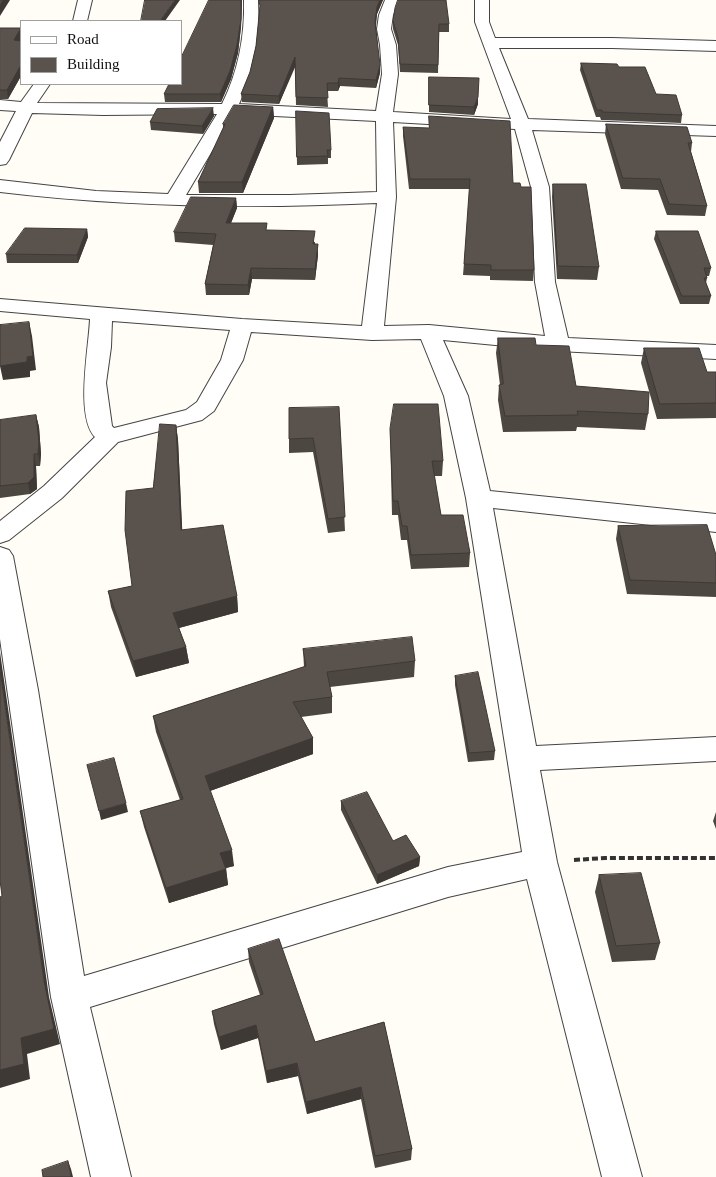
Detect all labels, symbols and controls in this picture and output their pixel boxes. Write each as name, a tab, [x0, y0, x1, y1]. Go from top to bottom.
legend	[20, 20, 182, 85]
text: Road	[67, 31, 99, 47]
text: Building	[67, 56, 120, 72]

